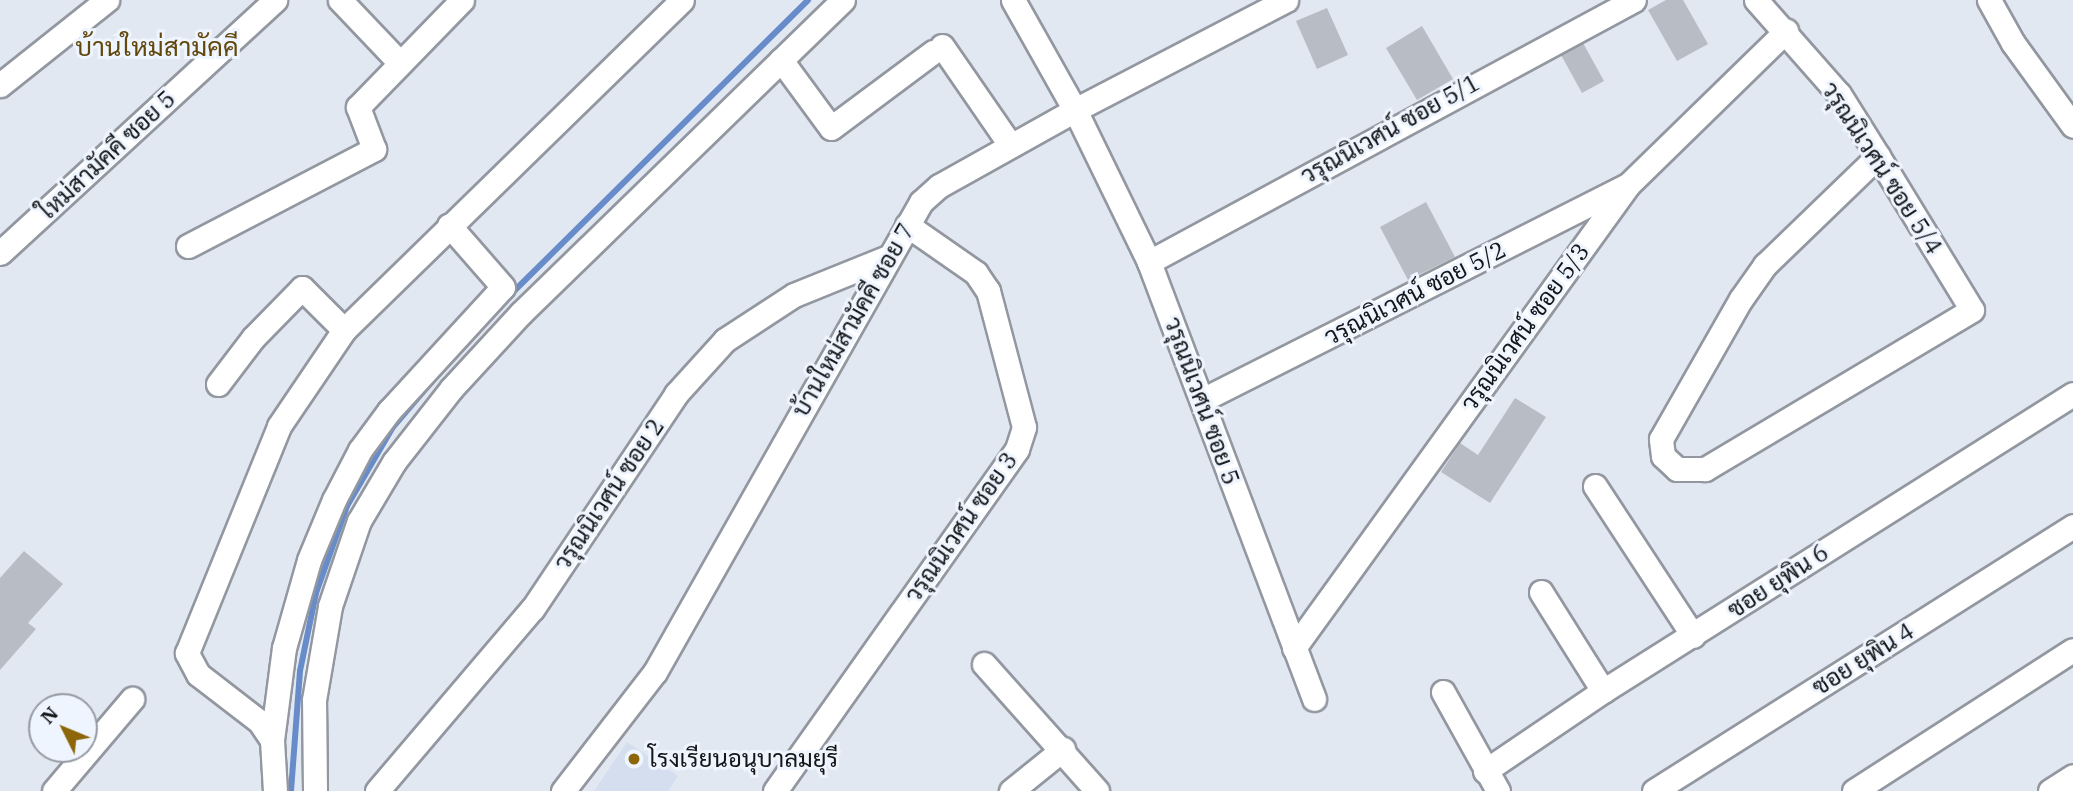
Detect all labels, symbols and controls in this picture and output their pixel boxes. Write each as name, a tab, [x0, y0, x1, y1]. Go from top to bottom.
district label: บ้านใหม่สามัคคี	[75, 31, 239, 63]
street label: วรุณนิเวศน์ ซอย 5/1	[1296, 68, 1484, 190]
street label: วรุณนิเวศน์ ซอย 5/4	[1815, 76, 1949, 260]
street label: ใหม่สามัคคี ซอย 5	[33, 84, 181, 226]
street label: บ้านใหม่สามัคคี ซอย 7	[786, 218, 920, 422]
street label: วรุณนิเวศน์ ซอย 5/2	[1319, 235, 1511, 351]
street label: วรุณนิเวศน์ ซอย 5/3	[1455, 238, 1595, 416]
street label: วรุณนิเวศน์ ซอย 5	[1158, 313, 1246, 489]
street label: วรุณนิเวศน์ ซอย 2	[548, 413, 670, 575]
street label: วรุณนิเวศน์ ซอย 3	[899, 446, 1023, 608]
street label: ซอย ยุพิน 6	[1722, 538, 1834, 624]
street label: ซอย ยุพิน 4	[1807, 616, 1919, 702]
north arrow	[28, 693, 98, 763]
text: N	[35, 701, 63, 729]
place label: โรงเรียนอนุบาลมยุรี	[648, 745, 838, 773]
marker: โรงเรียนอนุบาลมยุรี	[626, 751, 642, 767]

